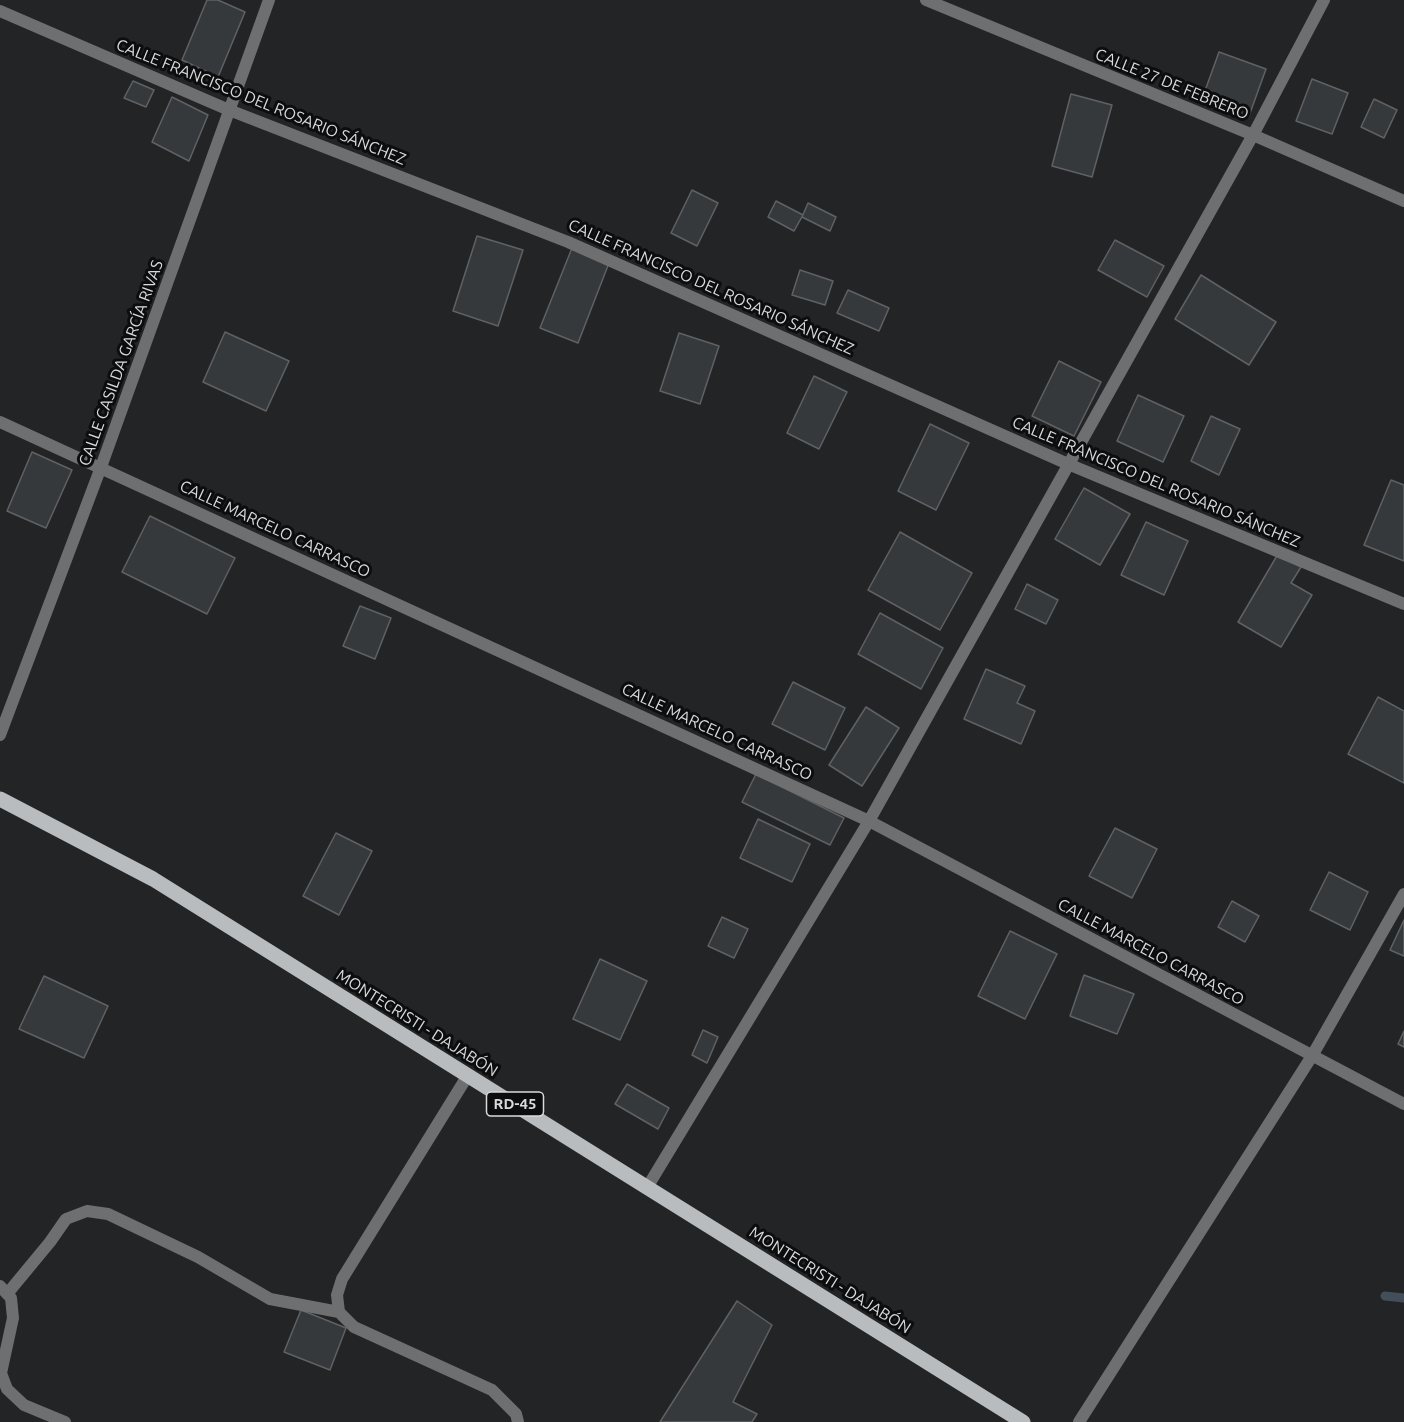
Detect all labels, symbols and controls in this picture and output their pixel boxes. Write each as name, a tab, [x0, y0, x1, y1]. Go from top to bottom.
street label: CALLE FRANCISCO DEL ROSARIO SÁNCHEZ	[113, 35, 409, 169]
street label: CALLE 27 DE FEBRERO	[1092, 44, 1252, 124]
street label: CALLE FRANCISCO DEL ROSARIO SÁNCHEZ	[565, 215, 857, 359]
street label: CALLE CASILDA GARCÍA RIVAS	[75, 258, 167, 468]
street label: CALLE FRANCISCO DEL ROSARIO SÁNCHEZ	[1009, 412, 1303, 552]
street label: CALLE MARCELO CARRASCO	[177, 476, 373, 582]
street label: CALLE MARCELO CARRASCO	[619, 679, 815, 785]
street label: CALLE MARCELO CARRASCO	[1055, 895, 1247, 1009]
street label: MONTECRISTI - DAJABÓN	[333, 965, 501, 1081]
road number: RD-45	[486, 1092, 544, 1116]
street label: MONTECRISTI - DAJABÓN	[746, 1222, 914, 1338]

